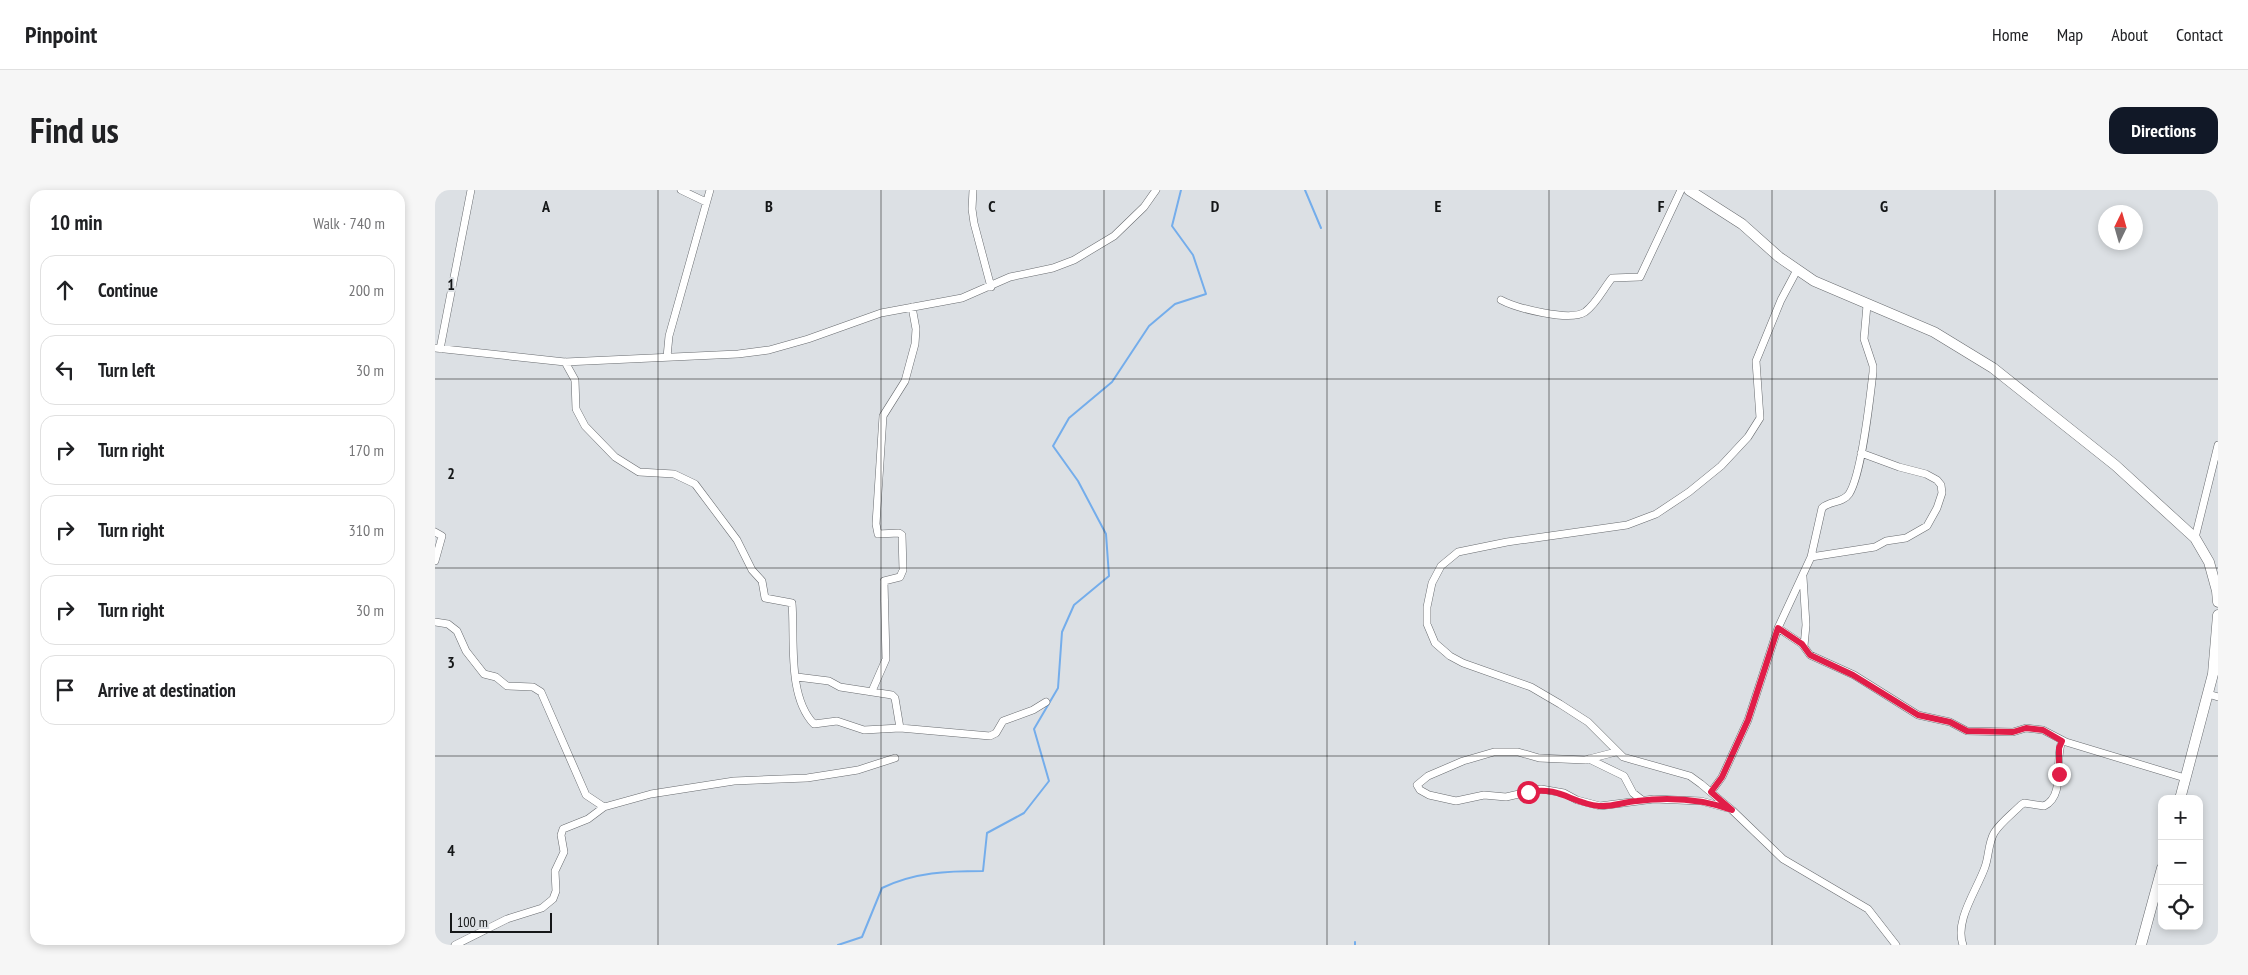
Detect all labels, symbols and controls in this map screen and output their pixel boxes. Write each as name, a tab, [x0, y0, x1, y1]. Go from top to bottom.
text: Pinpoint	[25, 19, 97, 50]
text: Home	[1992, 23, 2029, 46]
text: Map	[2057, 23, 2083, 46]
text: About	[2111, 23, 2148, 46]
text: Contact	[2176, 23, 2223, 46]
text: Find us	[30, 107, 119, 153]
button: Directions	[2109, 107, 2218, 154]
text: A	[541, 196, 551, 216]
text: B	[765, 196, 773, 216]
text: C	[988, 196, 996, 216]
text: D	[1211, 196, 1220, 216]
text: E	[1435, 196, 1442, 216]
text: F	[1658, 196, 1665, 216]
text: G	[1880, 196, 1888, 216]
north arrow	[2098, 205, 2143, 250]
text: 10 min	[50, 209, 102, 236]
text: Walk · 740 m	[313, 213, 385, 233]
text: 1	[447, 274, 455, 294]
icon: ahead	[51, 276, 79, 304]
text: Continue	[98, 278, 158, 302]
text: 200 m	[349, 280, 384, 300]
icon: left	[51, 356, 79, 384]
text: Turn left	[98, 358, 155, 382]
text: 30 m	[356, 360, 384, 380]
icon: right	[51, 436, 79, 464]
text: Turn right	[98, 438, 164, 462]
text: 170 m	[349, 440, 384, 460]
text: 2	[447, 463, 455, 483]
icon: right	[51, 516, 79, 544]
text: Turn right	[98, 518, 164, 542]
text: 310 m	[349, 520, 384, 540]
icon: right	[51, 596, 79, 624]
text: Turn right	[98, 598, 164, 622]
text: 30 m	[356, 600, 384, 620]
text: 3	[447, 652, 455, 672]
icon: arrive	[51, 676, 79, 704]
text: Arrive at destination	[98, 678, 236, 702]
route end	[2048, 763, 2071, 786]
route start	[1517, 781, 1540, 804]
map controls	[2158, 795, 2203, 930]
button: +	[2158, 795, 2203, 840]
text: 4	[447, 840, 455, 860]
button: −	[2158, 840, 2203, 885]
button: locate	[2158, 885, 2203, 930]
scale bar	[450, 910, 553, 933]
text: 100 m	[457, 913, 488, 931]

